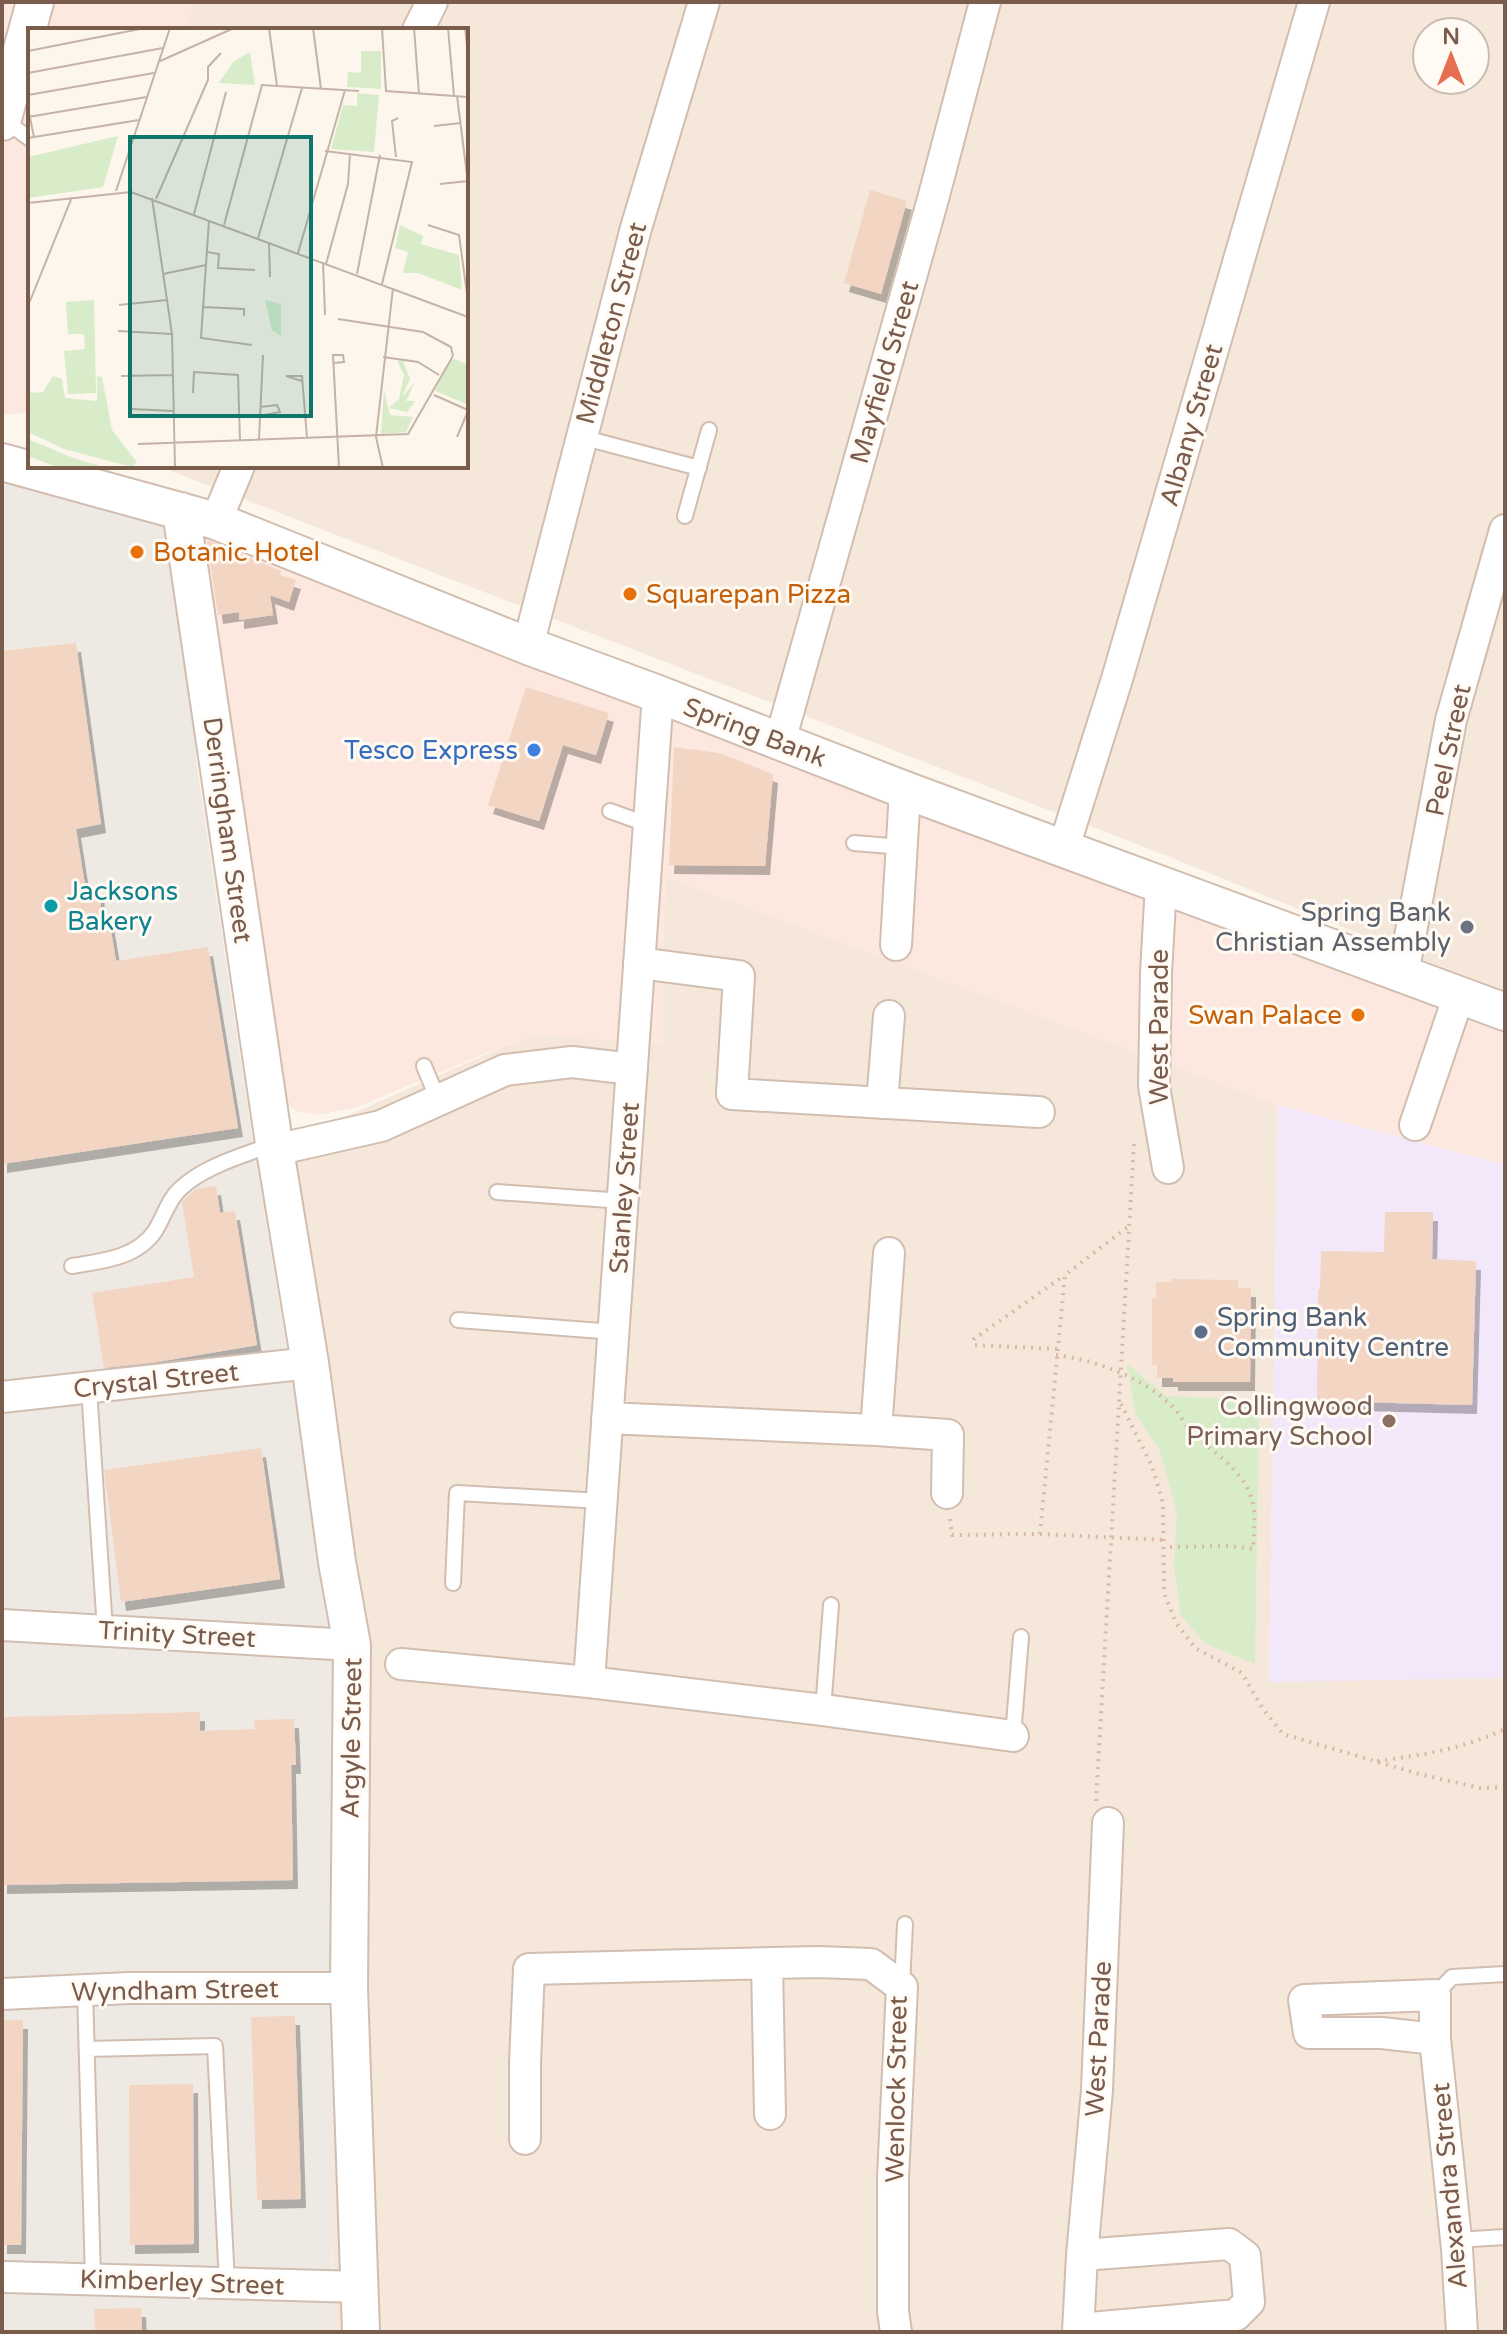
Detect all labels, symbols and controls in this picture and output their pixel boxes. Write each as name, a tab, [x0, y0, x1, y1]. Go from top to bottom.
north arrow	[1411, 16, 1491, 96]
text: N	[1442, 24, 1460, 50]
inset map	[28, 28, 468, 468]
street label: Middleton Street	[570, 219, 653, 427]
street label: Mayfield Street	[844, 277, 925, 467]
street label: Albany Street	[1154, 340, 1229, 510]
place label: Botanic Hotel	[153, 537, 320, 568]
marker: Botanic Hotel	[128, 543, 146, 561]
place label: Squarepan Pizza	[646, 579, 851, 610]
marker: Squarepan Pizza	[621, 585, 639, 603]
street label: Peel Street	[1419, 681, 1478, 819]
street label: Spring Bank	[679, 691, 831, 774]
street label: Derringham Street	[196, 715, 259, 945]
place label: Tesco Express	[344, 735, 518, 766]
marker: Tesco Express	[525, 741, 543, 759]
place label: Jacksons Bakery	[67, 876, 178, 937]
marker: Jacksons Bakery	[42, 897, 60, 915]
place label: Spring Bank Christian Assembly	[1215, 897, 1451, 958]
marker: Spring Bank Christian Assembly	[1458, 918, 1476, 936]
street label: West Parade	[1144, 949, 1175, 1105]
place label: Swan Palace	[1188, 1000, 1342, 1031]
marker: Swan Palace	[1349, 1006, 1367, 1024]
street label: Stanley Street	[603, 1101, 646, 1275]
place label: Spring Bank Community Centre	[1217, 1302, 1449, 1363]
marker: Spring Bank Community Centre	[1192, 1323, 1210, 1341]
street label: Crystal Street	[72, 1356, 240, 1405]
place label: Collingwood Primary School	[1186, 1391, 1373, 1452]
marker: Collingwood Primary School	[1380, 1412, 1398, 1430]
street label: Trinity Street	[97, 1615, 257, 1654]
street label: Argyle Street	[335, 1657, 368, 1819]
street label: West Parade	[1079, 1960, 1118, 2118]
street label: Wyndham Street	[71, 1973, 279, 2008]
street label: Wenlock Street	[879, 1995, 914, 2183]
street label: Alexandra Street	[1425, 2082, 1474, 2290]
street label: Kimberley Street	[79, 2263, 285, 2302]

